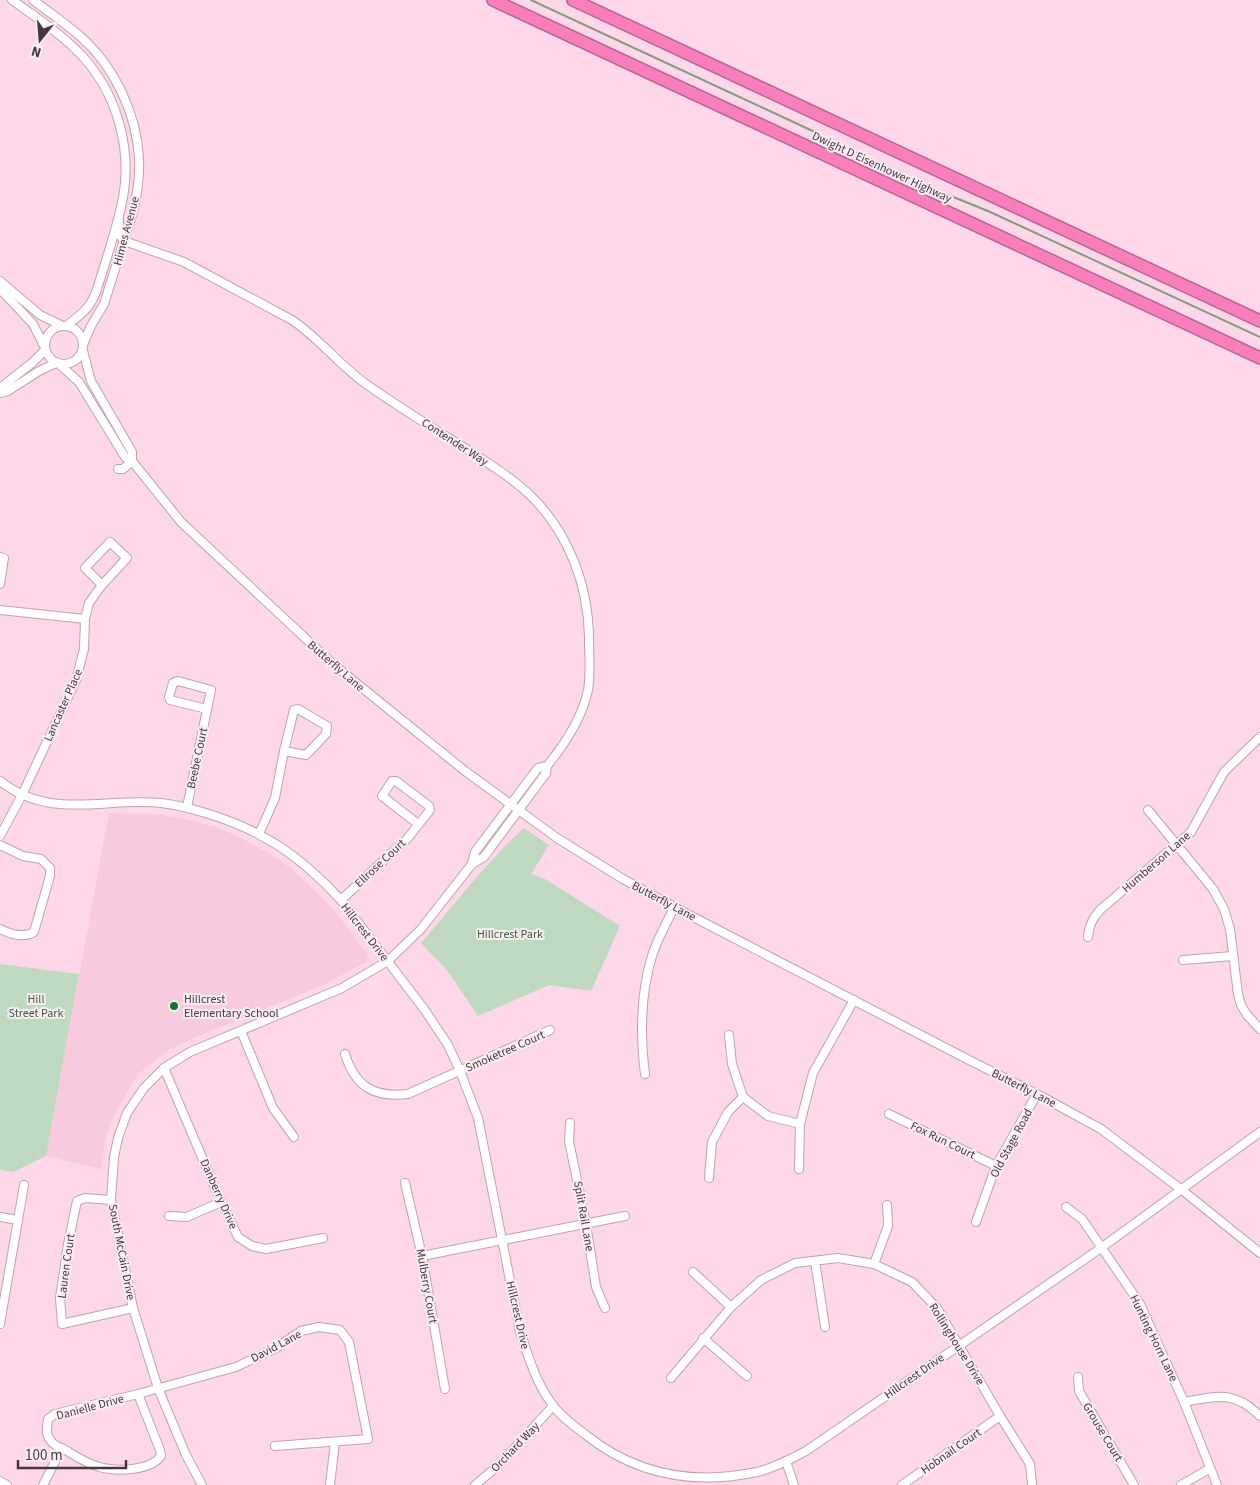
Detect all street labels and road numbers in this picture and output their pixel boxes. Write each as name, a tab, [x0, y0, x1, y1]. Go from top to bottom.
street label: Dwight D Eisenhower Highway	[809, 128, 955, 207]
street label: Himes Avenue	[109, 195, 144, 268]
street label: Contender Way	[418, 414, 492, 471]
street label: Butterfly Lane	[304, 637, 368, 696]
street label: Lancaster Place	[40, 666, 87, 744]
street label: Beebe Court	[183, 726, 212, 790]
street label: Humberson Lane	[1118, 828, 1194, 897]
street label: Ellrose Court	[351, 835, 410, 892]
street label: Butterfly Lane	[629, 877, 699, 925]
street label: Hillcrest Drive	[336, 900, 393, 965]
street label: Smoketree Court	[463, 1026, 547, 1076]
street label: Butterfly Lane	[989, 1065, 1059, 1112]
street label: Old Stage Road	[986, 1106, 1037, 1181]
street label: Fox Run Court	[907, 1117, 978, 1163]
street label: Danberry Drive	[195, 1156, 242, 1232]
street label: Split Rail Lane	[569, 1180, 598, 1253]
street label: South McCain Drive	[104, 1203, 139, 1302]
street label: Lauren Court	[54, 1232, 79, 1300]
street label: Mulberry Court	[412, 1247, 441, 1325]
street label: Hillcrest Drive	[501, 1279, 534, 1351]
street label: Hunting Horn Lane	[1125, 1292, 1182, 1385]
street label: Rollinghouse Drive	[924, 1300, 989, 1389]
street label: David Lane	[248, 1326, 305, 1367]
street label: Hillcrest Drive	[881, 1349, 948, 1403]
street label: Danielle Drive	[54, 1390, 126, 1425]
street label: Grouse Court	[1078, 1400, 1127, 1465]
street label: Orchard Way	[487, 1418, 544, 1476]
street label: Hobnail Court	[918, 1424, 985, 1478]

